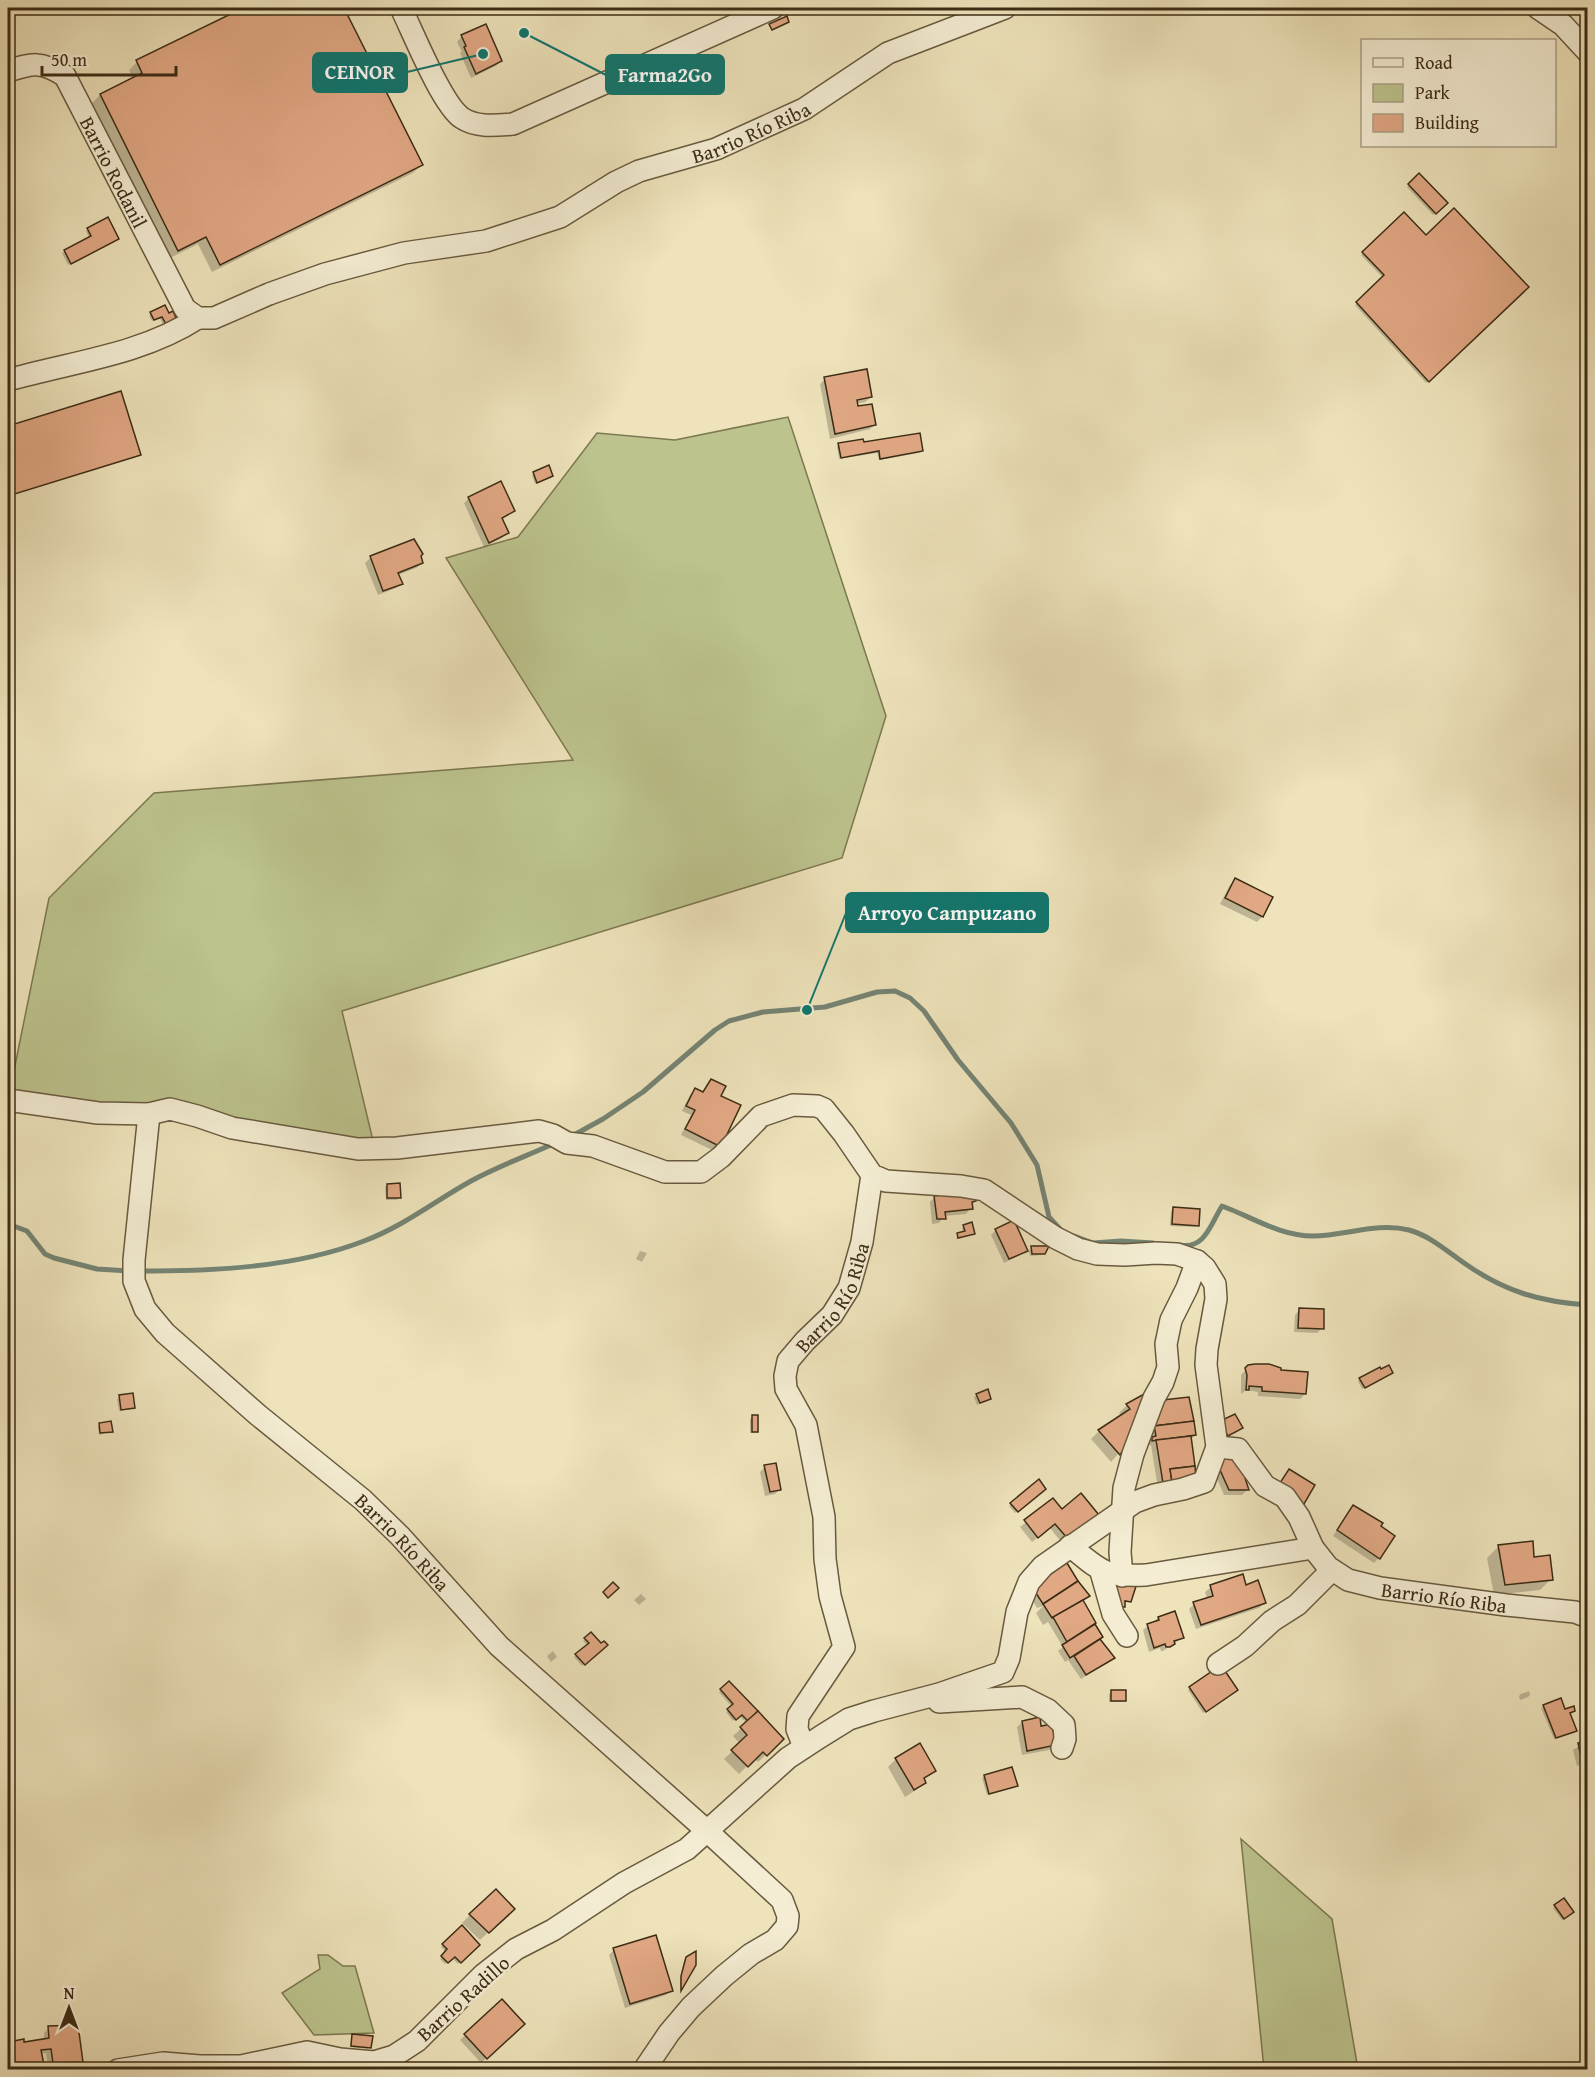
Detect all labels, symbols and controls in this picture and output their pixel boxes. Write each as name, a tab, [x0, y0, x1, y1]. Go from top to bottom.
scale bar	[42, 39, 176, 77]
legend	[1361, 39, 1556, 147]
text: 50 m	[51, 46, 87, 73]
text: Road	[1415, 49, 1453, 76]
callout: CEINOR	[313, 53, 407, 92]
callout: Farma2Go	[606, 55, 724, 94]
text: CEINOR	[325, 56, 396, 87]
text: Farma2Go	[618, 59, 712, 90]
text: Park	[1415, 79, 1451, 106]
street label: Barrio Río Riba	[688, 94, 817, 170]
text: Building	[1415, 109, 1479, 136]
street label: Barrio Rodanil	[74, 111, 155, 233]
callout: Arroyo Campuzano	[846, 893, 1048, 932]
text: Arroyo Campuzano	[858, 897, 1036, 928]
street label: Barrio Río Riba	[787, 1239, 876, 1358]
street label: Barrio Río Riba	[349, 1486, 458, 1598]
street label: Barrio Río Riba	[1380, 1574, 1509, 1620]
street label: Barrio Radillo	[410, 1948, 516, 2048]
north arrow	[39, 1978, 99, 2038]
text: N	[64, 1981, 75, 2005]

